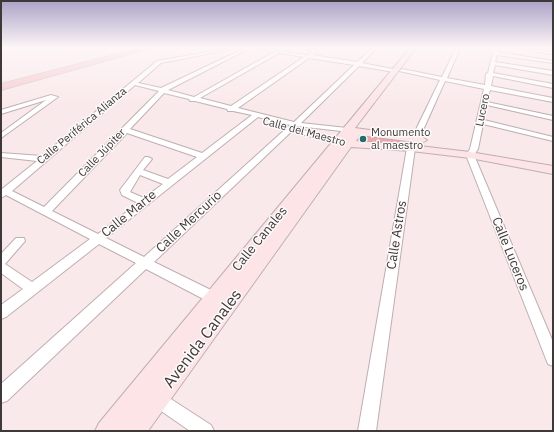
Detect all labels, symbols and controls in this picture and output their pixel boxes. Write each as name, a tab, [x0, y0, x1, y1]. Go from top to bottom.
street label: Calle Periférica Alianza	[35, 85, 129, 167]
street label: Lucero	[473, 92, 493, 128]
street label: Calle del Maestro	[261, 115, 347, 149]
street label: Calle Júpiter	[76, 126, 128, 180]
place label: Monumento al maestro	[371, 126, 430, 152]
marker: Monumento al maestro	[358, 134, 368, 144]
street label: Calle Marte	[98, 187, 160, 241]
street label: Calle Mercurio	[153, 188, 225, 256]
street label: Calle Astros	[384, 199, 410, 271]
street label: Calle Canales	[229, 204, 291, 274]
street label: Calle Luceros	[488, 215, 532, 293]
street label: Avenida Canales	[160, 286, 246, 392]

